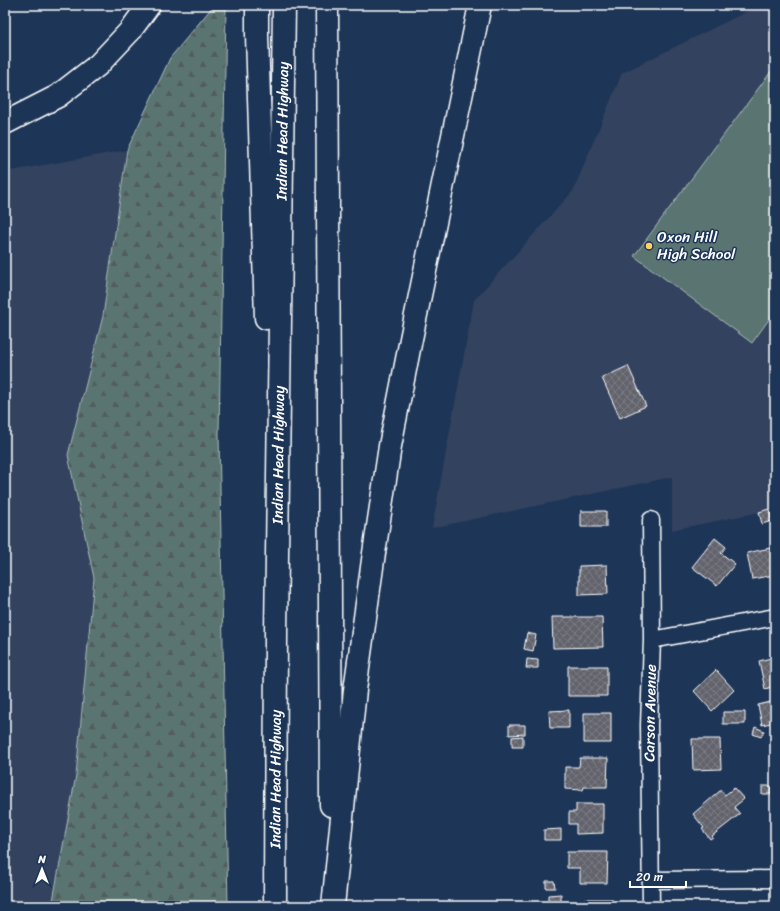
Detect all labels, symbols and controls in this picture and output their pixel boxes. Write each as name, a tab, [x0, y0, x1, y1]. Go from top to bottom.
street label: Indian Head Highway	[269, 61, 296, 202]
place label: Oxon Hill High School	[657, 224, 736, 267]
marker: Oxon Hill High School	[644, 241, 654, 251]
street label: Indian Head Highway	[264, 385, 292, 526]
street label: Carson Avenue	[636, 664, 664, 762]
street label: Indian Head Highway	[262, 709, 289, 849]
north arrow	[22, 849, 62, 889]
text: N	[37, 850, 46, 869]
scale bar	[630, 863, 686, 889]
text: 20 m	[636, 866, 663, 888]

